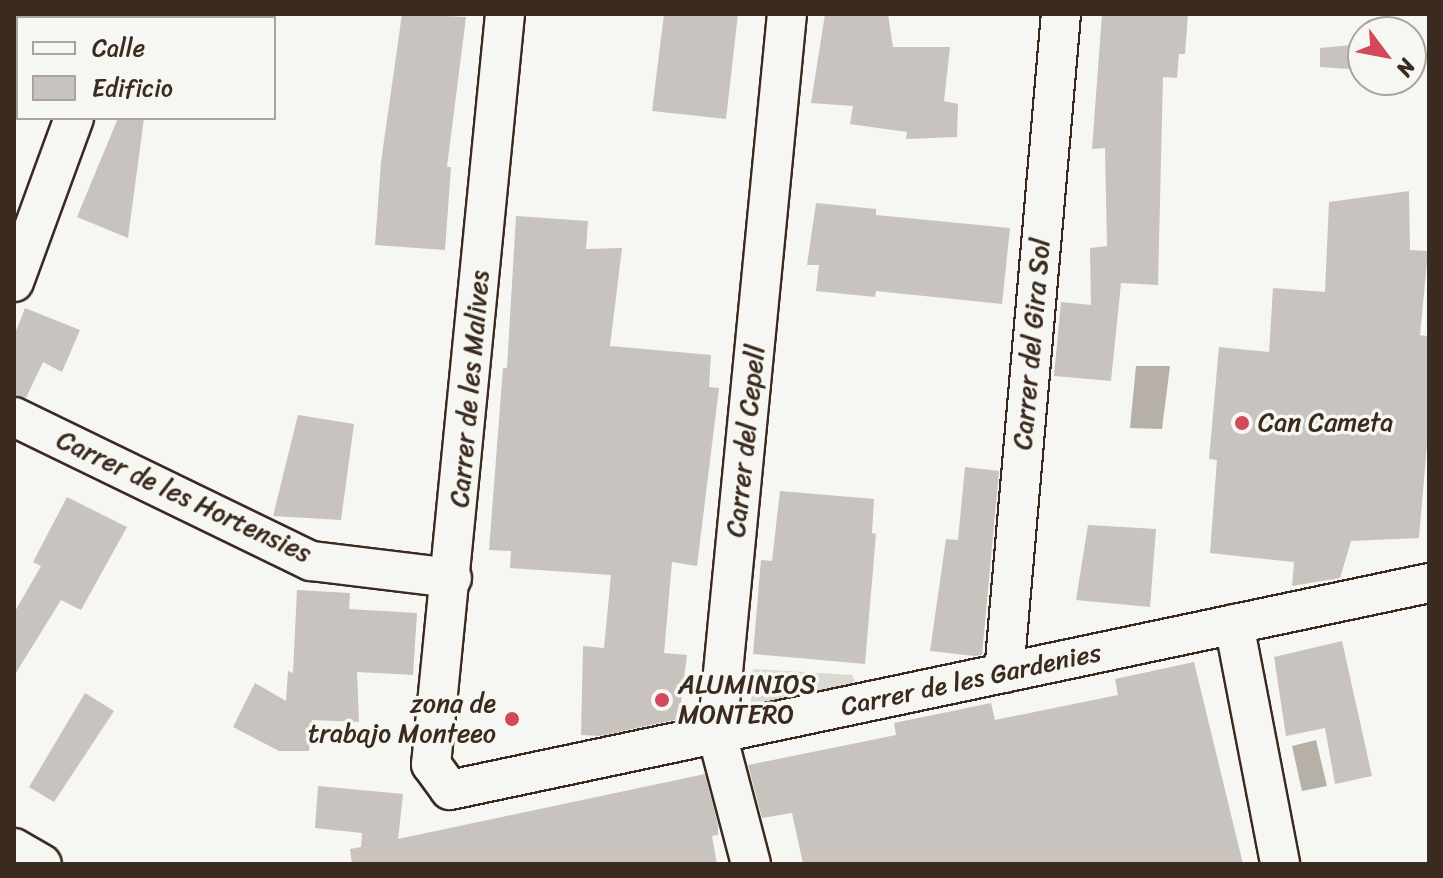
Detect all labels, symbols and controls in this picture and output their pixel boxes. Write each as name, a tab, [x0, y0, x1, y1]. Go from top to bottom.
legend	[16, 16, 276, 120]
north arrow	[1347, 16, 1427, 96]
text: Calle	[92, 27, 145, 69]
text: N	[1386, 51, 1427, 85]
text: Edificio	[92, 67, 173, 109]
street label: Carrer del Gira Sol	[1007, 236, 1057, 452]
street label: Carrer de les Malives	[444, 269, 496, 509]
street label: Carrer del Cepell	[720, 343, 772, 539]
place label: Can Cameta	[1258, 407, 1395, 439]
marker: Can Cameta	[1233, 414, 1251, 432]
street label: Carrer de les Hortensies	[50, 424, 318, 570]
street label: Carrer de les Gardenies	[837, 637, 1105, 723]
place label: ALUMINIOS MONTERO	[678, 669, 816, 730]
place label: zona de trabajo Monteeo	[307, 688, 496, 750]
marker: ALUMINIOS MONTERO	[653, 691, 671, 709]
marker: zona de trabajo Monteeo	[503, 710, 521, 728]

